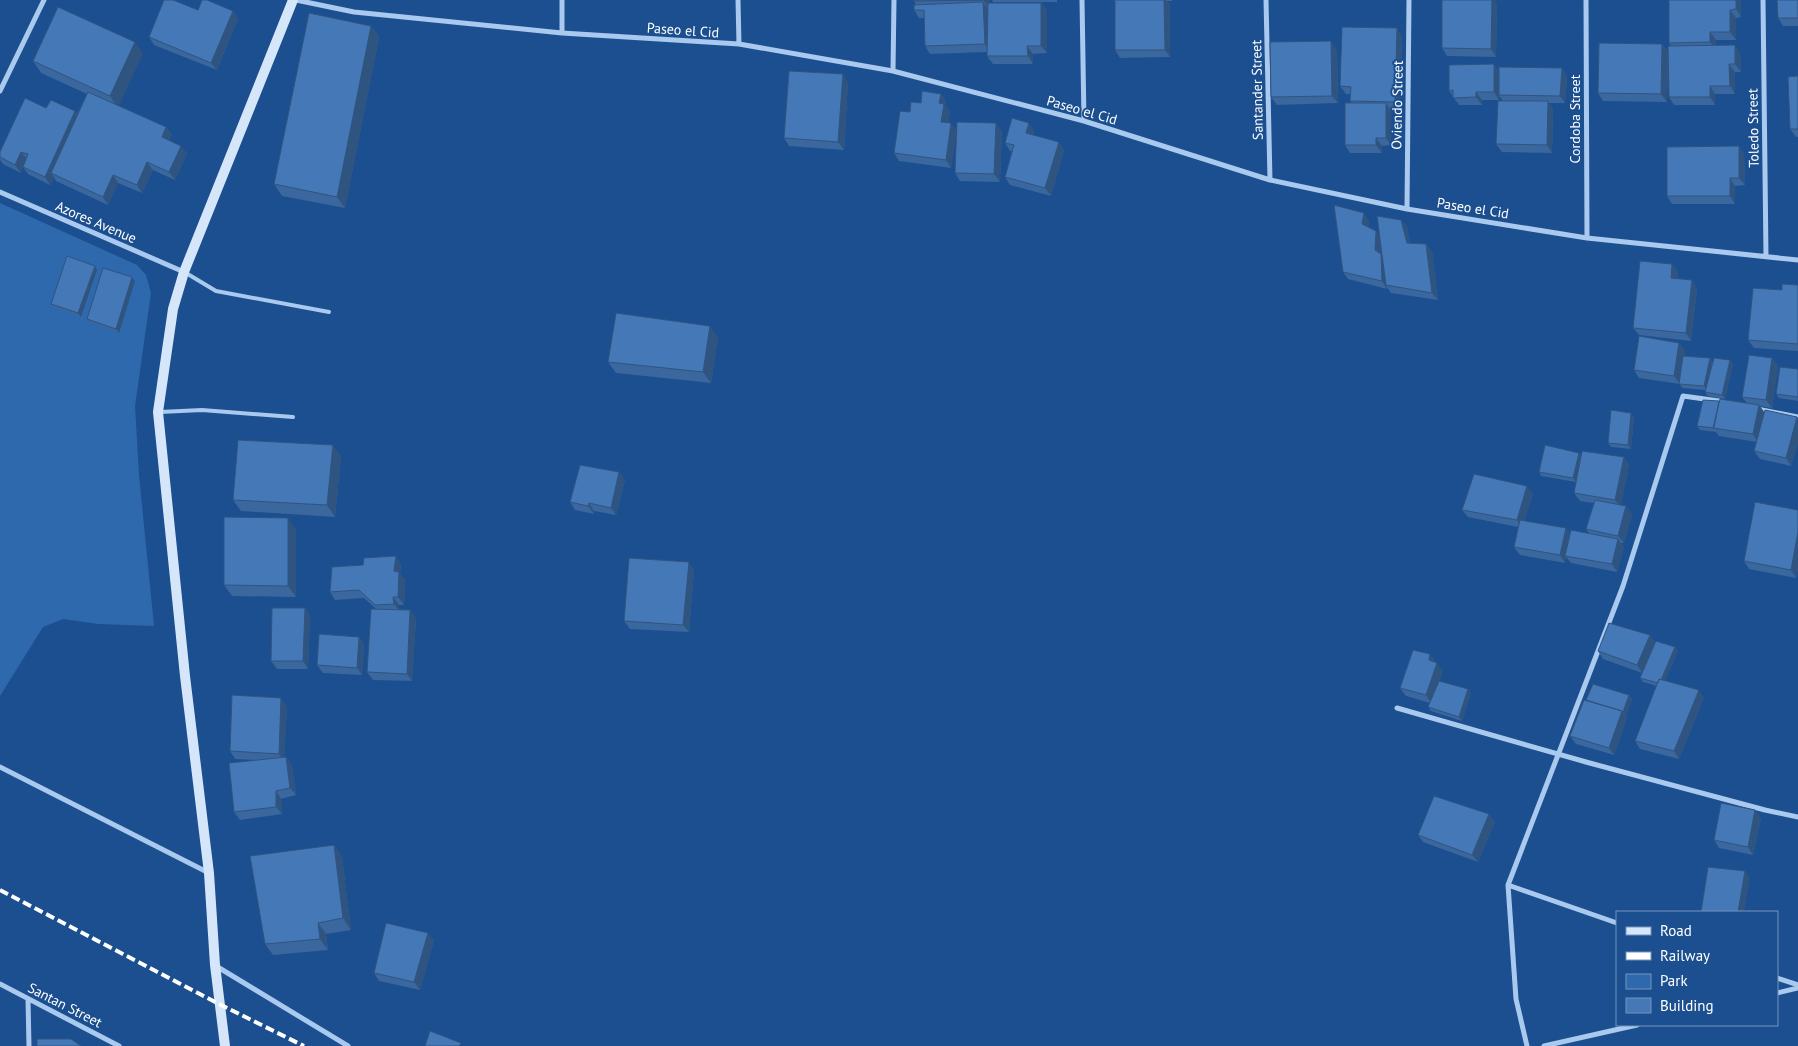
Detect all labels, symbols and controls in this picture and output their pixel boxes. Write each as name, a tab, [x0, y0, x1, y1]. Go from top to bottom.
street label: Paseo el Cid	[646, 18, 720, 42]
street label: Santander Street	[1247, 39, 1267, 140]
street label: Oviendo Street	[1387, 60, 1407, 150]
street label: Cordoba Street	[1566, 74, 1584, 163]
street label: Toledo Street	[1743, 88, 1763, 168]
street label: Paseo el Cid	[1045, 91, 1119, 129]
street label: Paseo el Cid	[1436, 193, 1510, 223]
street label: Azores Avenue	[53, 197, 139, 247]
legend	[1616, 911, 1778, 1026]
text: Road	[1660, 921, 1692, 940]
text: Railway	[1660, 946, 1710, 965]
text: Park	[1660, 971, 1688, 990]
street label: Santan Street	[25, 979, 105, 1031]
text: Building	[1660, 996, 1714, 1015]

